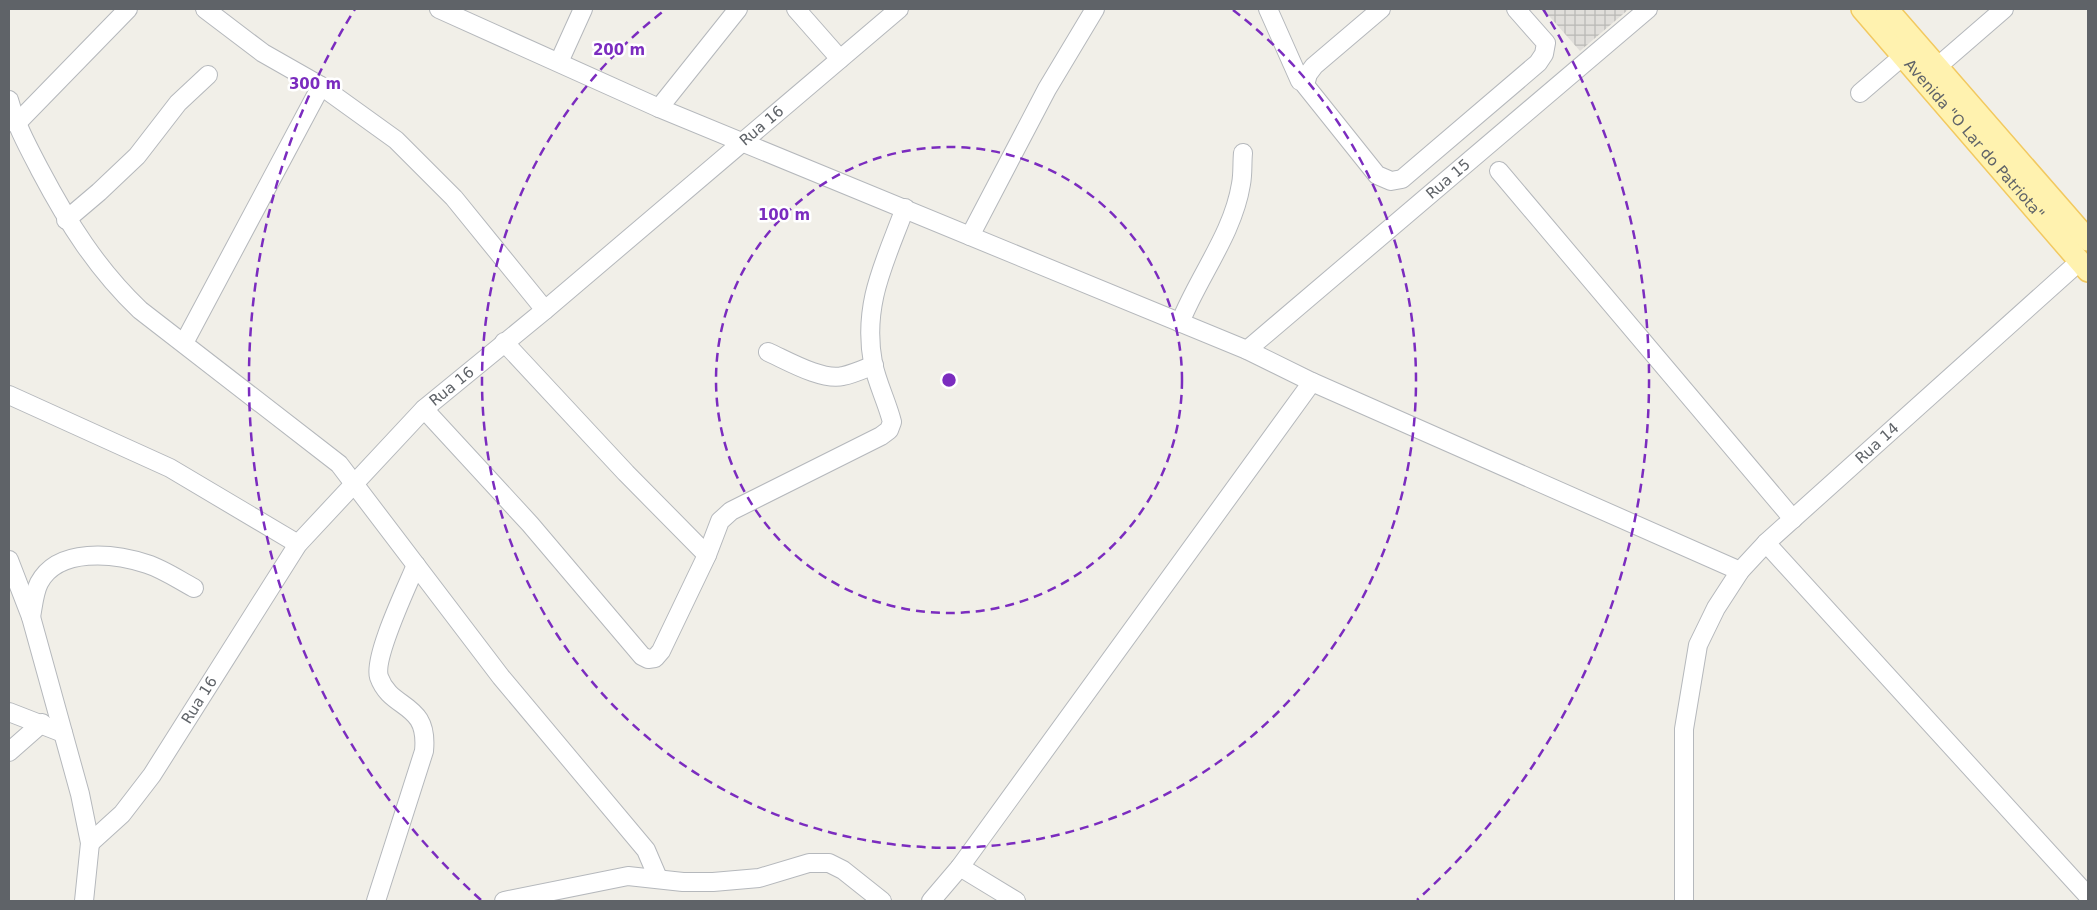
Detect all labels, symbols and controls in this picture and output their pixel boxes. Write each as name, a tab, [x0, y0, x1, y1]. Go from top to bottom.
text: 200 m	[593, 41, 645, 59]
street label: Avenida "O Lar do Patriota"	[1901, 56, 2048, 223]
text: 300 m	[289, 75, 341, 93]
street label: Rua 16	[736, 102, 787, 150]
street label: Rua 15	[1422, 155, 1474, 203]
text: 100 m	[758, 206, 810, 224]
street label: Rua 16	[426, 363, 478, 410]
centre of rings	[940, 371, 958, 389]
street label: Rua 14	[1852, 419, 1903, 467]
street label: Rua 16	[178, 673, 221, 727]

